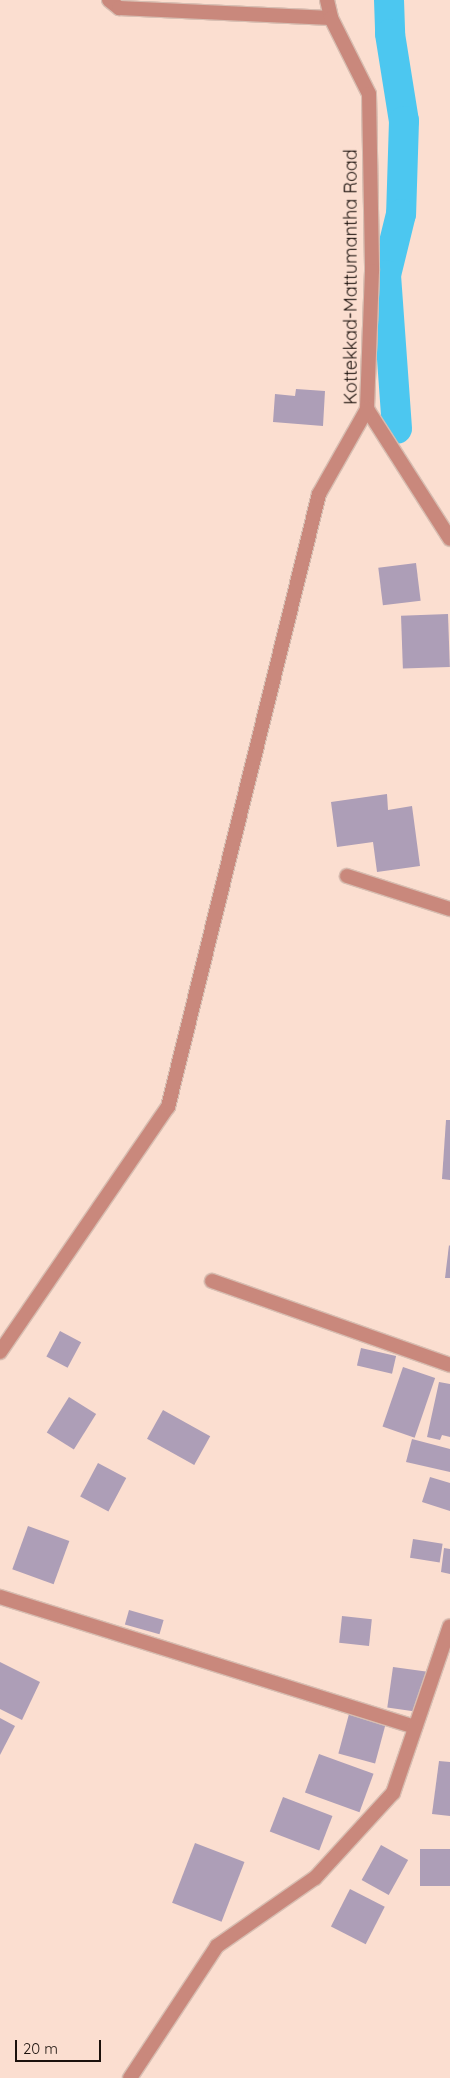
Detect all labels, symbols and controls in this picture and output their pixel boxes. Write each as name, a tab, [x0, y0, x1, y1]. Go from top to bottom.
street label: Kottekkad-Mattumantha Road	[340, 149, 362, 405]
scale bar	[18, 2030, 104, 2062]
text: 20 m	[23, 2039, 58, 2058]

